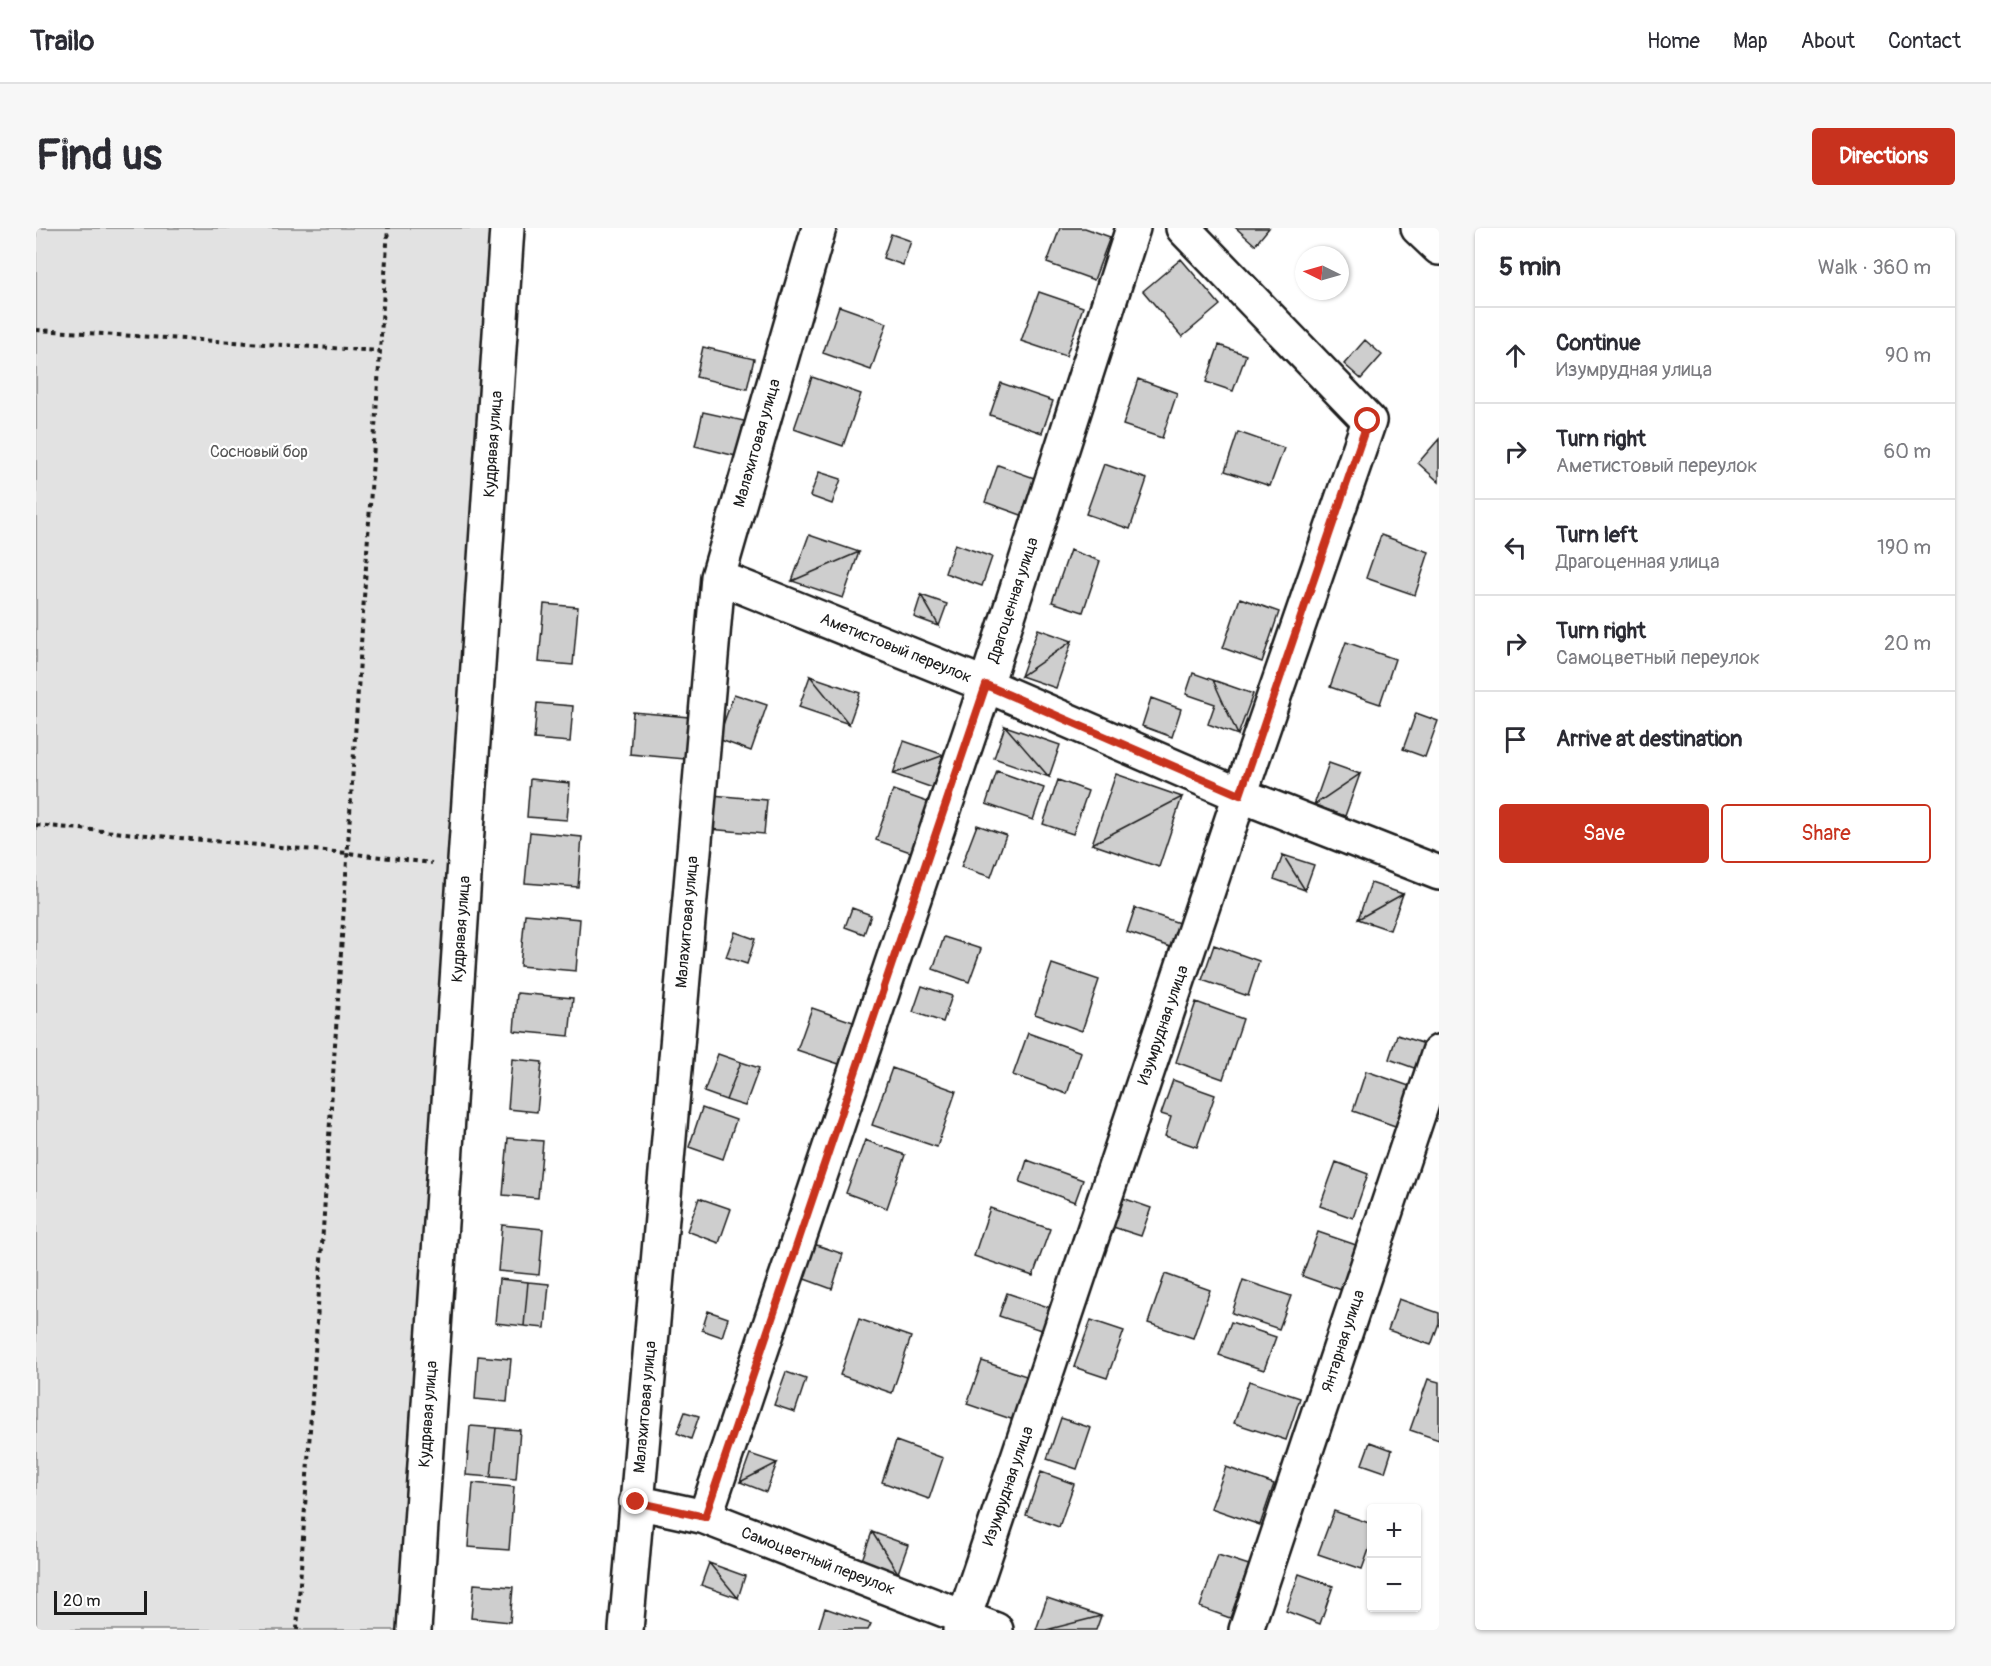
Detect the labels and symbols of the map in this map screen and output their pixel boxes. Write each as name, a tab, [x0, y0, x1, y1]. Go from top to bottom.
north arrow	[1295, 246, 1349, 300]
street label: Малахитовая улица	[729, 376, 785, 510]
street label: Кудрявая улица	[479, 390, 507, 498]
route start	[1354, 407, 1380, 433]
park label: Сосновый бор	[210, 442, 308, 462]
street label: Драгоценная улица	[983, 535, 1043, 666]
street label: Аметистовый переулок	[817, 609, 975, 687]
street label: Малахитовая улица	[671, 855, 703, 989]
street label: Кудрявая улица	[447, 875, 475, 983]
street label: Изумрудная улица	[1133, 963, 1193, 1087]
street label: Янтарная улица	[1317, 1287, 1369, 1395]
street label: Малахитовая улица	[629, 1340, 661, 1474]
street label: Кудрявая улица	[414, 1360, 442, 1468]
street label: Изумрудная улица	[978, 1424, 1038, 1548]
route end	[622, 1488, 648, 1514]
street label: Самоцветный переулок	[738, 1522, 898, 1600]
scale bar	[54, 1588, 147, 1616]

